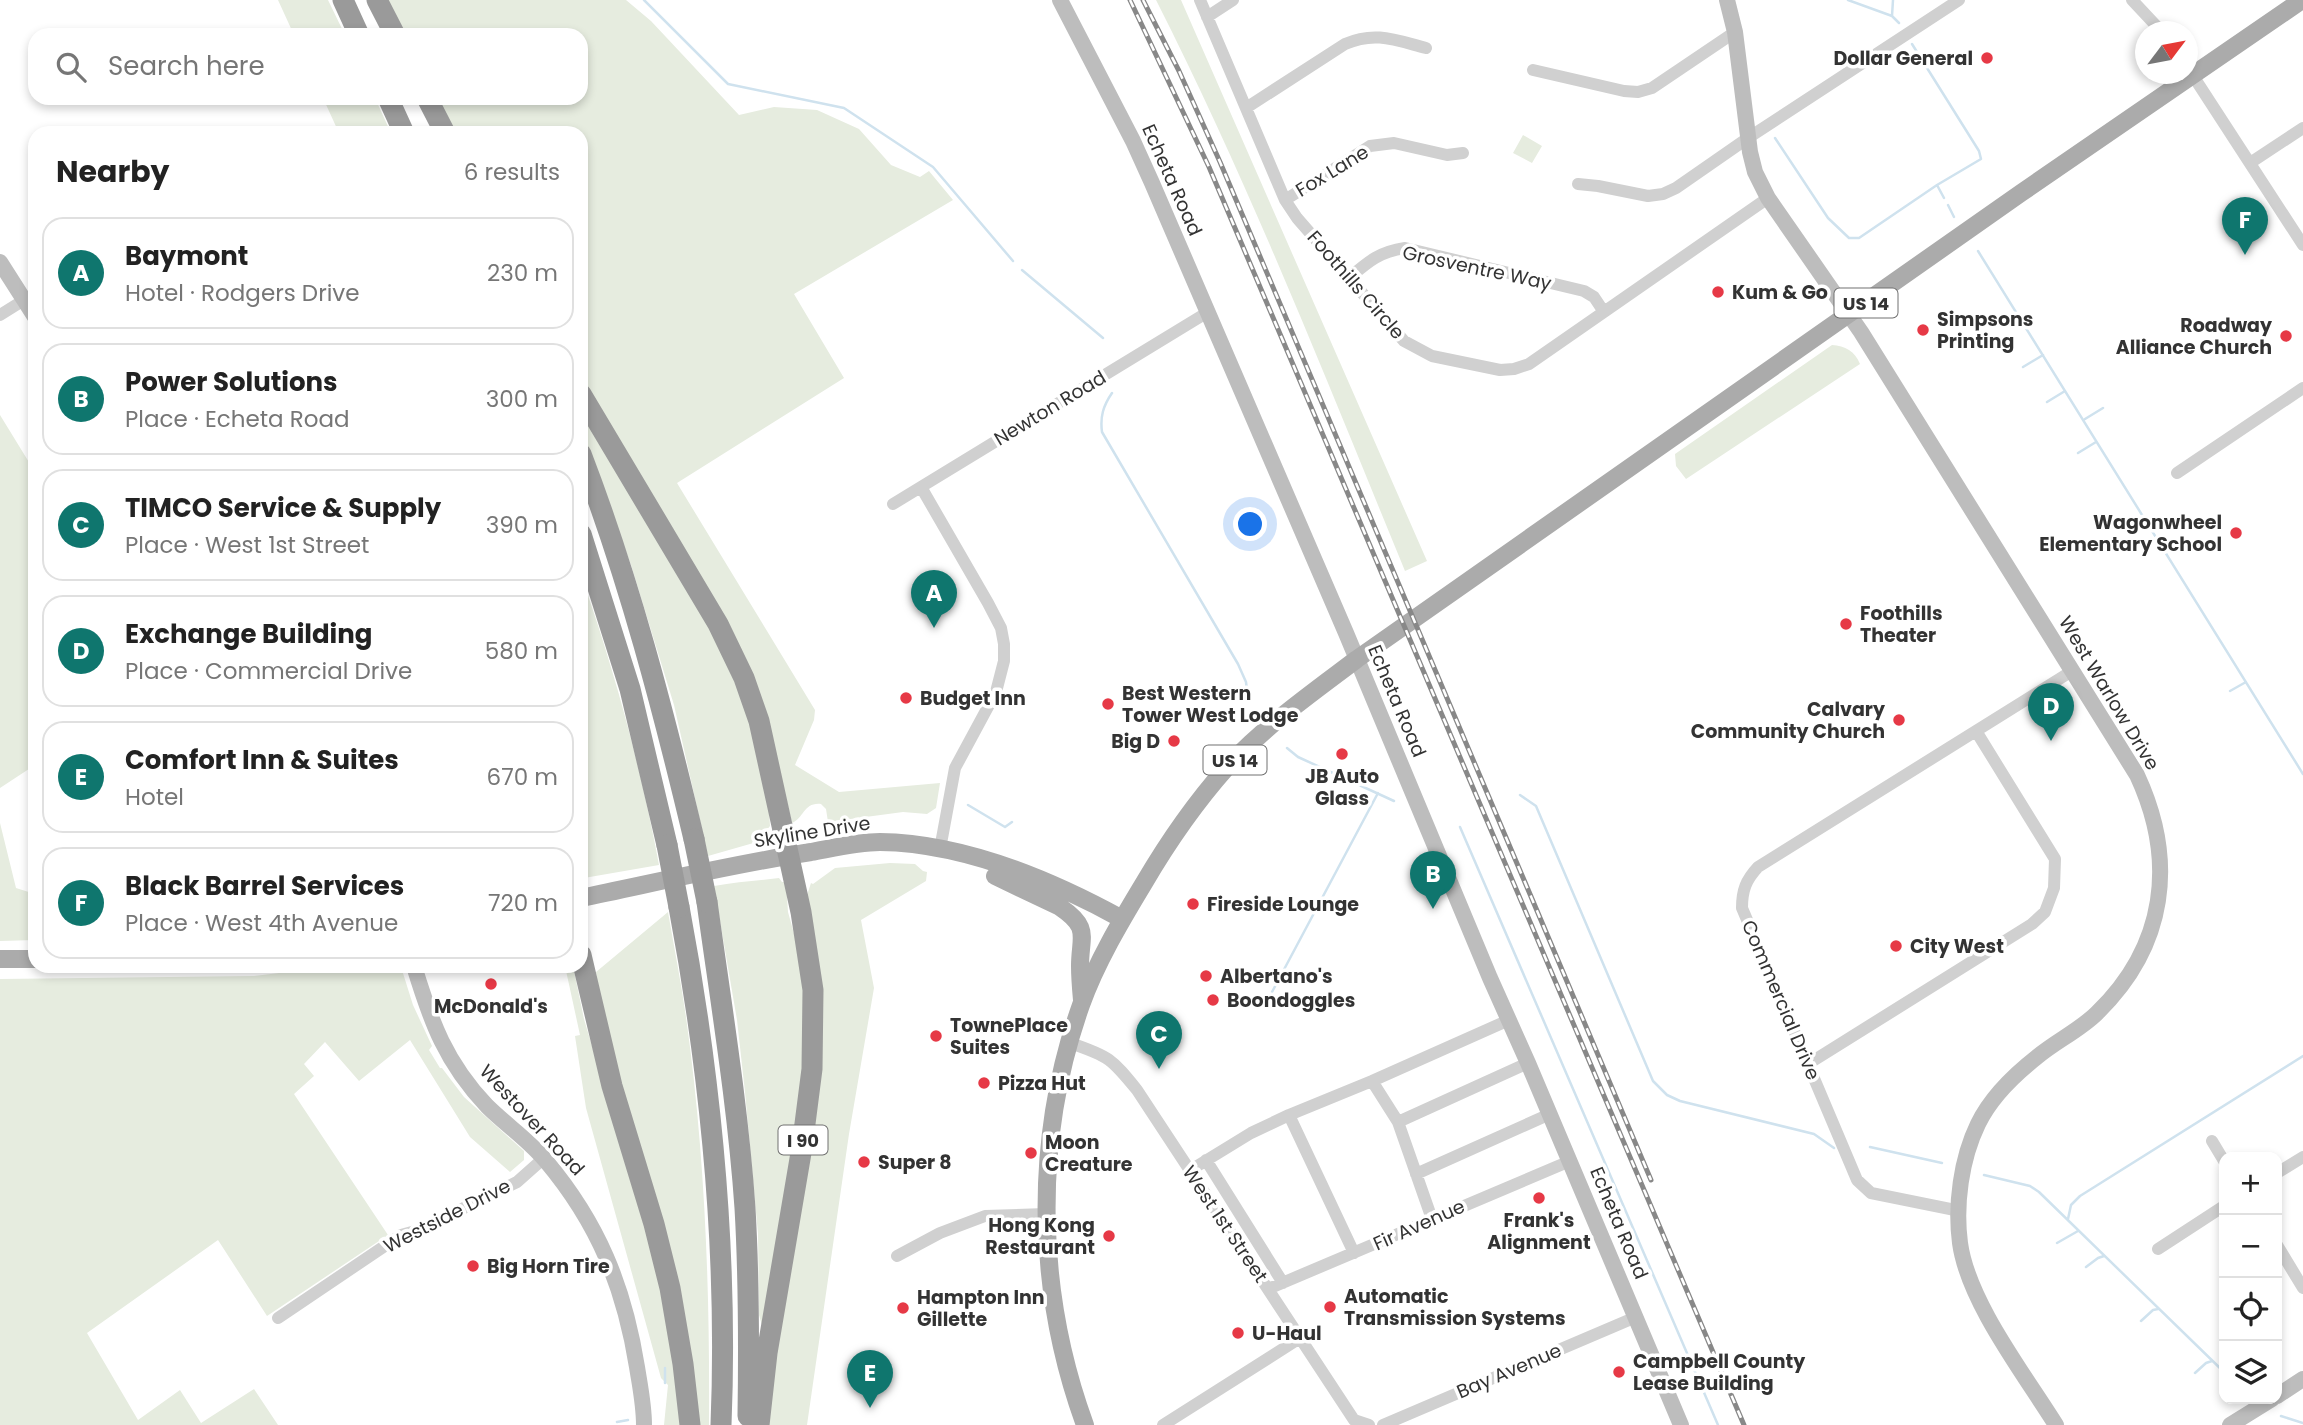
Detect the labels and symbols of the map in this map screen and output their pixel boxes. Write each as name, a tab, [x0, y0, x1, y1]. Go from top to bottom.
north arrow	[2135, 21, 2198, 84]
place label: Dollar General	[1833, 45, 1973, 72]
marker: Dollar General	[1979, 50, 1995, 66]
street label: Echeta Road	[1135, 120, 1209, 240]
street label: Fox Lane	[1290, 139, 1374, 203]
pin: F	[2222, 197, 2268, 255]
street label: Foothills Circle	[1301, 225, 1411, 345]
street label: Grosventre Way	[1400, 239, 1554, 297]
place label: Kum & Go	[1732, 279, 1828, 306]
marker: Kum & Go	[1710, 284, 1726, 300]
road number: US 14	[1834, 288, 1898, 318]
place label: Simpsons Printing	[1937, 306, 2033, 355]
place label: Roadway Alliance Church	[2116, 312, 2273, 361]
marker: Simpsons Printing	[1915, 322, 1931, 338]
marker: Roadway Alliance Church	[2278, 328, 2294, 344]
street label: Newton Road	[989, 364, 1111, 452]
your location	[1233, 507, 1267, 541]
place label: Wagonwheel Elementary School	[2039, 509, 2222, 558]
marker: Wagonwheel Elementary School	[2228, 525, 2244, 541]
pin: A	[911, 570, 957, 628]
place label: Foothills Theater	[1860, 600, 1943, 649]
street label: West Warlow Drive	[2052, 611, 2166, 775]
marker: Foothills Theater	[1838, 616, 1854, 632]
street label: Echeta Road	[1361, 641, 1433, 761]
place label: Best Western Tower West Lodge	[1122, 680, 1299, 729]
pin: D	[2028, 683, 2074, 741]
place label: Budget Inn	[920, 685, 1026, 712]
marker: Budget Inn	[898, 690, 914, 706]
marker: Best Western Tower West Lodge	[1100, 696, 1116, 712]
place label: Calvary Community Church	[1691, 696, 1886, 745]
marker: Calvary Community Church	[1891, 712, 1907, 728]
place label: Big D	[1111, 728, 1160, 755]
marker: Big D	[1166, 733, 1182, 749]
road number: US 14	[1204, 746, 1266, 774]
marker: JB Auto Glass	[1334, 746, 1350, 762]
place label: JB Auto Glass	[1305, 763, 1379, 812]
street label: Skyline Drive	[752, 809, 872, 855]
pin: B	[1410, 851, 1456, 909]
place label: Fireside Lounge	[1207, 891, 1359, 918]
marker: Fireside Lounge	[1185, 896, 1201, 912]
street label: Commercial Drive	[1735, 916, 1827, 1084]
place label: City West	[1910, 933, 2004, 960]
marker: City West	[1888, 938, 1904, 954]
place label: Albertano's	[1220, 963, 1333, 990]
marker: Albertano's	[1198, 968, 1214, 984]
marker: McDonald's	[483, 976, 499, 992]
place label: Boondoggles	[1227, 987, 1355, 1014]
marker: Boondoggles	[1205, 992, 1221, 1008]
place label: McDonald's	[434, 993, 548, 1020]
pin: C	[1136, 1011, 1182, 1069]
place label: TownePlace Suites	[950, 1012, 1068, 1061]
marker: TownePlace Suites	[928, 1028, 944, 1044]
street label: Westover Road	[473, 1058, 591, 1182]
place label: Pizza Hut	[998, 1070, 1086, 1097]
marker: Pizza Hut	[976, 1075, 992, 1091]
road number: I 90	[778, 1126, 828, 1154]
place label: Moon Creature	[1045, 1129, 1133, 1178]
marker: Moon Creature	[1023, 1145, 1039, 1161]
place label: Super 8	[878, 1149, 952, 1176]
marker: Super 8	[856, 1154, 872, 1170]
street label: West 1st Street	[1176, 1160, 1274, 1288]
street label: Echeta Road	[1583, 1163, 1655, 1283]
street label: Westside Drive	[379, 1172, 515, 1260]
marker: Frank's Alignment	[1531, 1190, 1547, 1206]
street label: Fir Avenue	[1369, 1193, 1469, 1257]
place label: Frank's Alignment	[1487, 1207, 1591, 1256]
place label: Hong Kong Restaurant	[985, 1212, 1095, 1261]
marker: Hong Kong Restaurant	[1101, 1228, 1117, 1244]
place label: Big Horn Tire	[487, 1253, 610, 1280]
marker: Big Horn Tire	[465, 1258, 481, 1274]
place label: Automatic Transmission Systems	[1344, 1283, 1566, 1332]
place label: Hampton Inn Gillette	[917, 1284, 1045, 1333]
marker: Automatic Transmission Systems	[1322, 1299, 1338, 1315]
marker: Hampton Inn Gillette	[895, 1300, 911, 1316]
place label: U-Haul	[1252, 1320, 1322, 1347]
marker: U-Haul	[1230, 1325, 1246, 1341]
street label: Bay Avenue	[1452, 1337, 1566, 1405]
place label: Campbell County Lease Building	[1633, 1348, 1806, 1397]
pin: E	[847, 1350, 893, 1408]
marker: Campbell County Lease Building	[1611, 1364, 1627, 1380]

